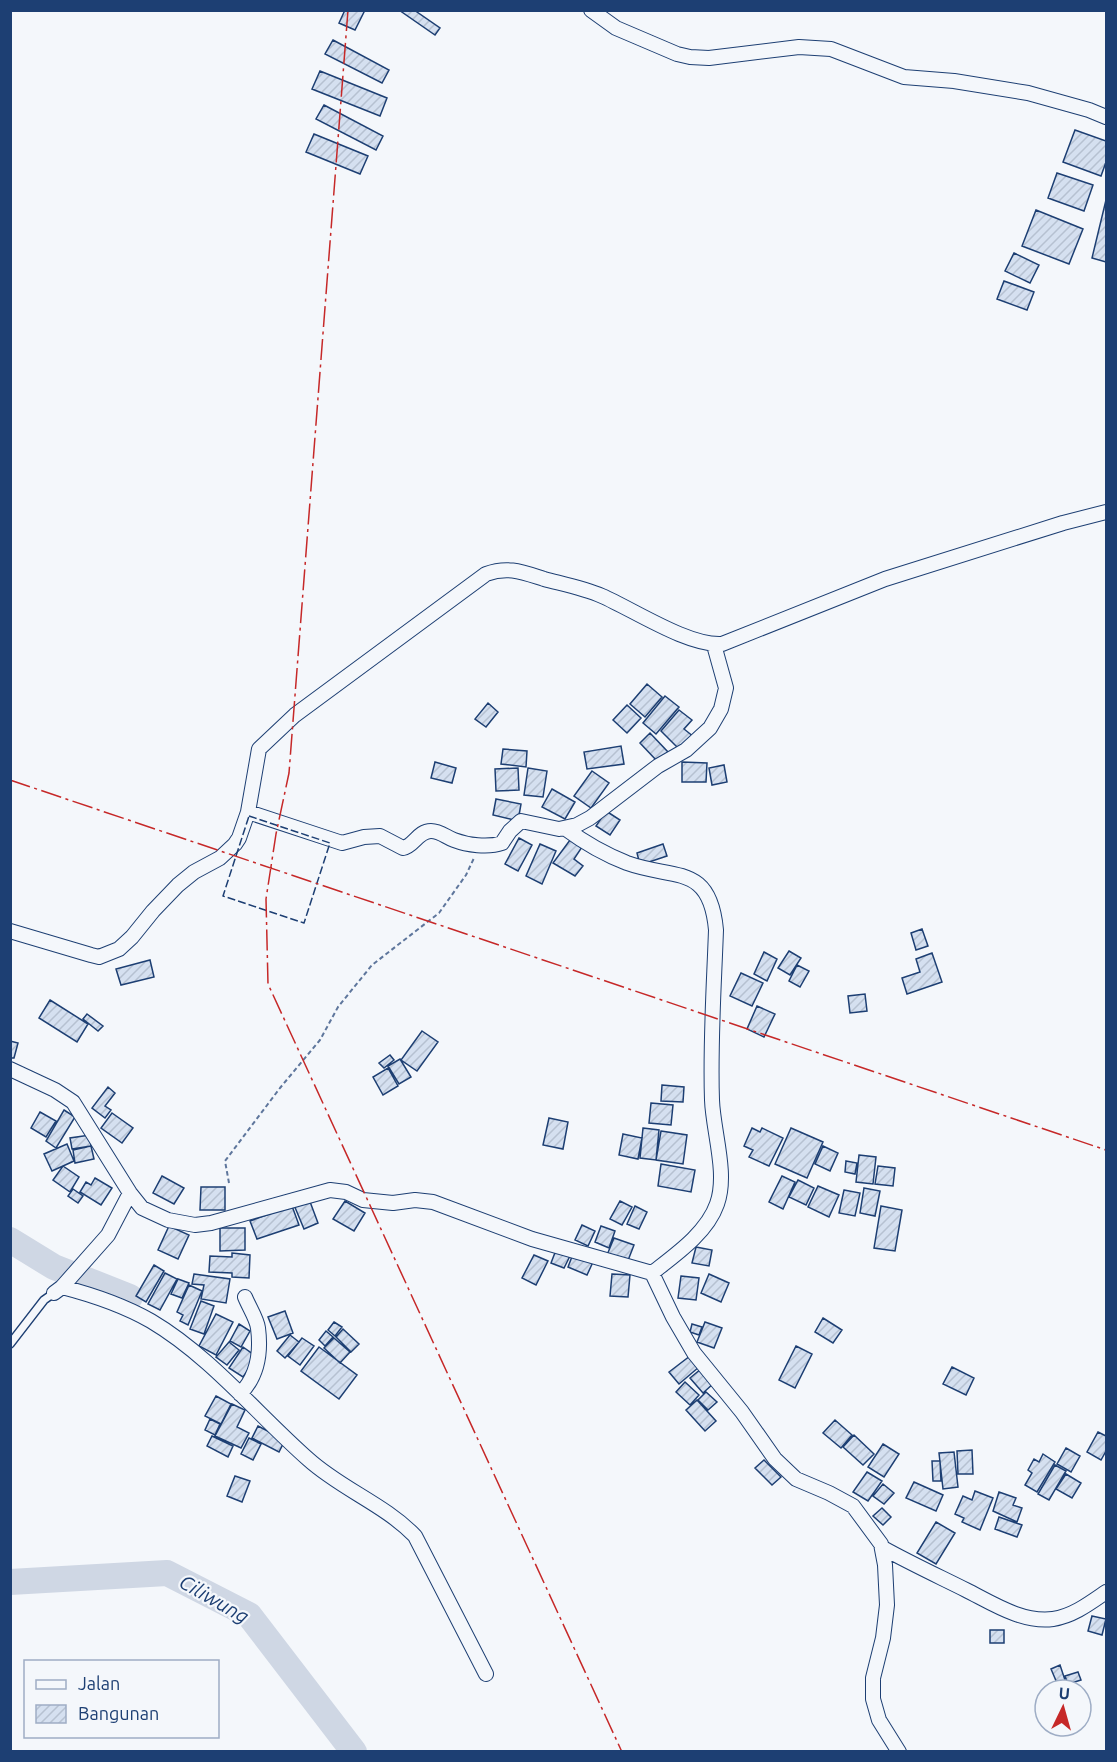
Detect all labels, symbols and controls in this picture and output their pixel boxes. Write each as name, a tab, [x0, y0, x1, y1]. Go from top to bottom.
water label: Ciliwung	[175, 1569, 253, 1628]
legend	[24, 1660, 219, 1738]
text: Jalan	[78, 1673, 120, 1693]
north arrow	[1033, 1678, 1093, 1738]
text: U	[1058, 1684, 1071, 1703]
text: Bangunan	[78, 1703, 159, 1723]

